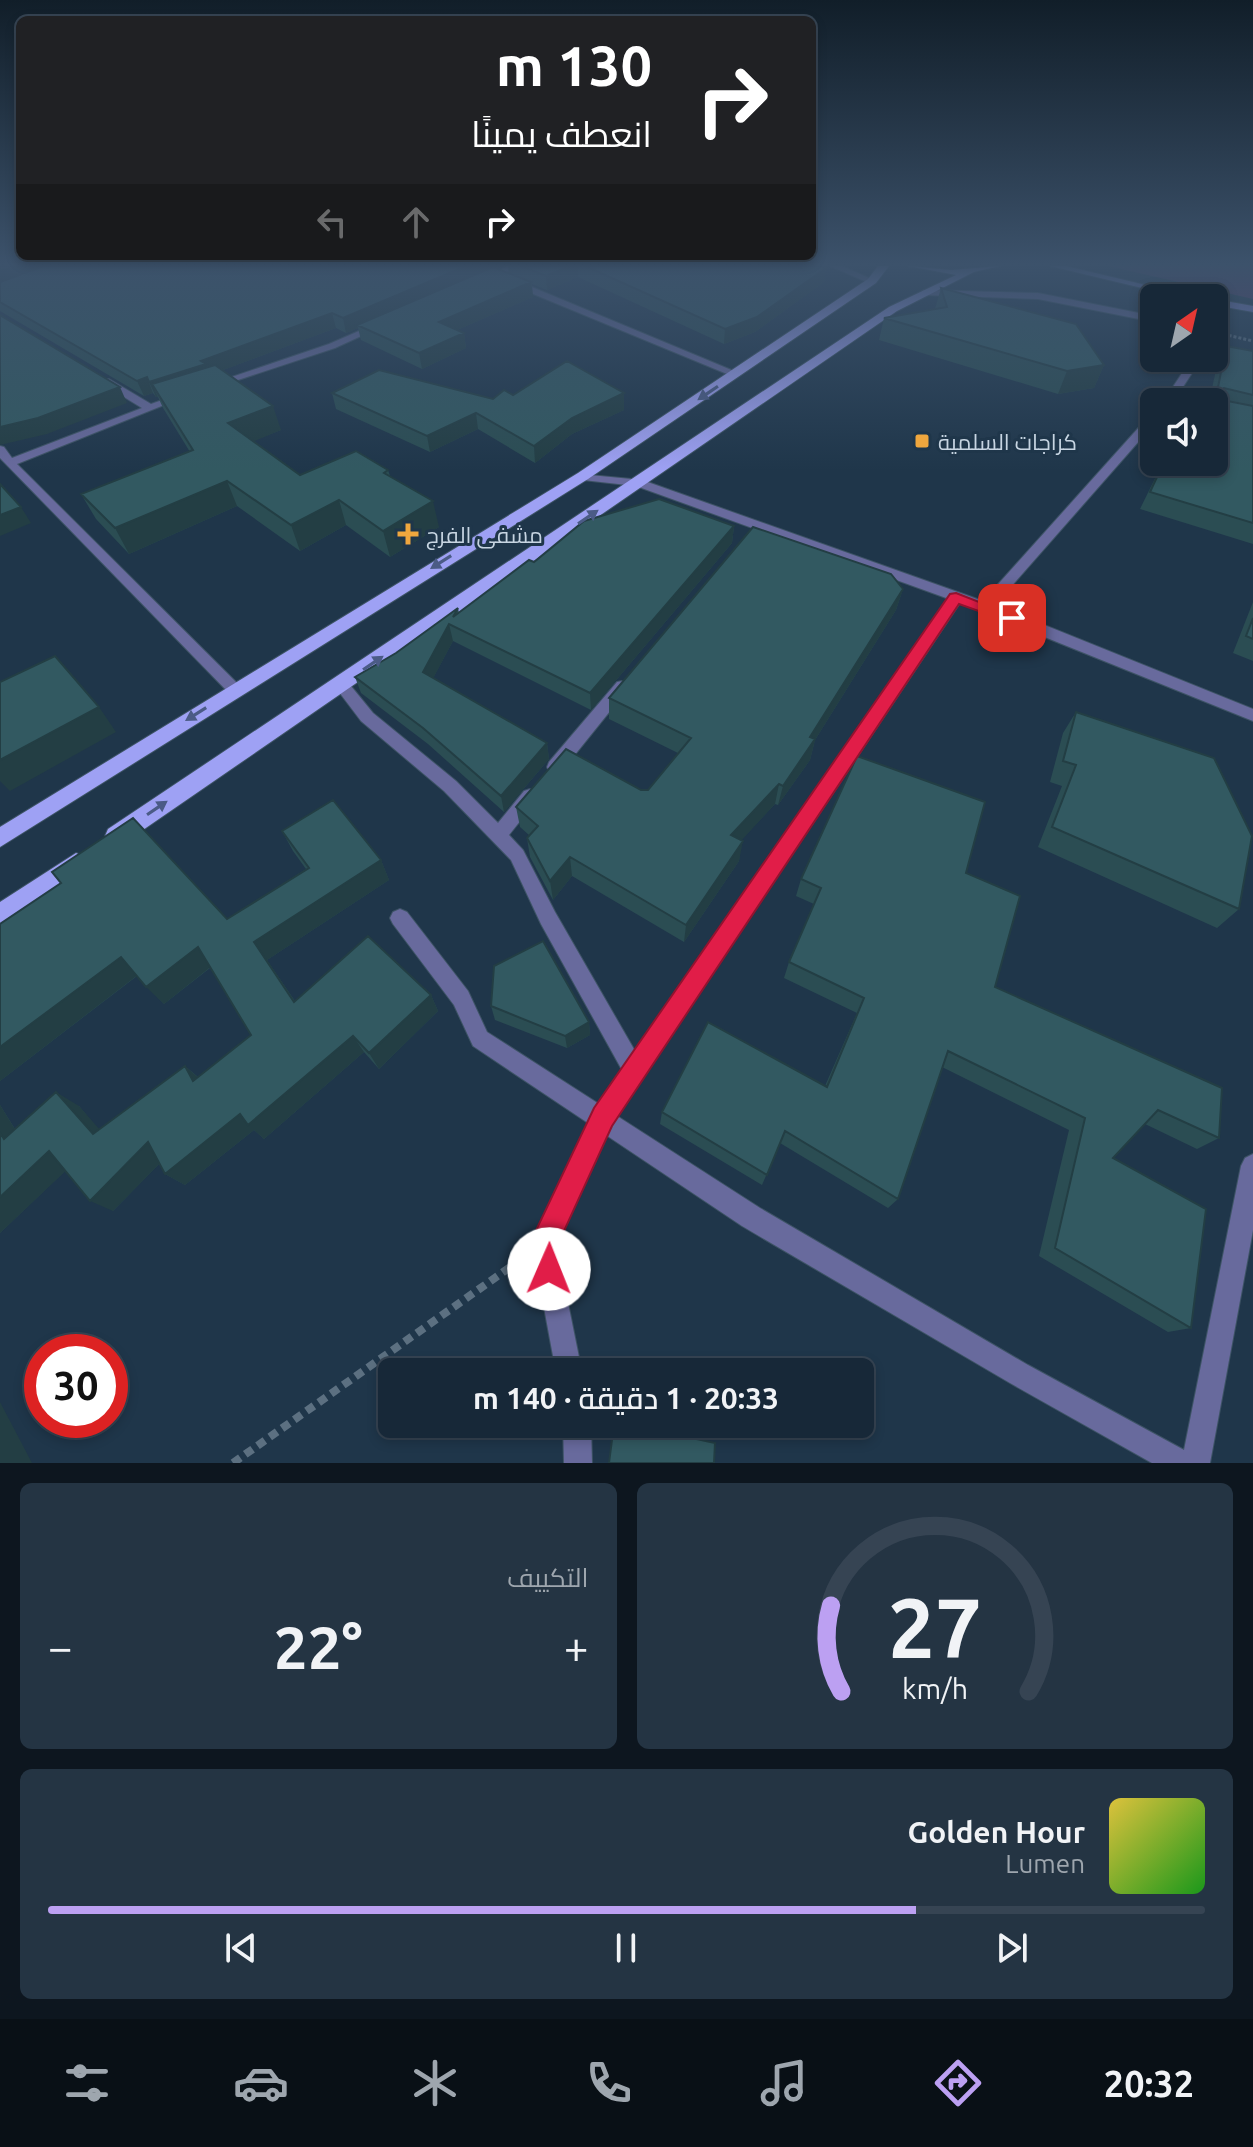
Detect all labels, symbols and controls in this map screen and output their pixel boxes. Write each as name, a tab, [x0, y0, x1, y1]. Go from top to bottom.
text: 130 m	[496, 34, 652, 97]
icon: right	[680, 48, 784, 152]
text: انعطف يمينًا	[471, 113, 652, 154]
icon: left	[310, 200, 354, 244]
icon: ahead	[394, 200, 438, 244]
icon: right	[478, 200, 522, 244]
north arrow	[1140, 284, 1228, 372]
map controls	[1140, 284, 1228, 476]
one-way arrow	[697, 385, 718, 400]
button: sound	[1140, 388, 1228, 476]
place label: كراجات السلمية	[938, 429, 1077, 455]
marker: كراجات السلمية	[913, 432, 931, 450]
one-way arrow	[578, 510, 599, 525]
place label: مشفى الفرج	[426, 522, 543, 550]
marker: مشفى الفرج	[397, 523, 419, 545]
one-way arrow	[430, 555, 452, 569]
pin	[978, 584, 1046, 652]
icon: arrive	[990, 596, 1034, 640]
one-way arrow	[362, 655, 383, 670]
one-way arrow	[185, 706, 207, 720]
one-way arrow	[147, 801, 168, 816]
position arrow	[507, 1227, 591, 1311]
speed limit sign: 30	[24, 1334, 128, 1438]
text: 20:33 · 1 دقيقة · 140 m	[473, 1381, 779, 1415]
text: التكييف	[507, 1563, 589, 1592]
text: 27	[888, 1580, 982, 1674]
text: 22°	[274, 1613, 363, 1680]
text: −	[48, 1622, 73, 1671]
text: +	[564, 1622, 589, 1671]
text: km/h	[902, 1672, 968, 1704]
text: Golden Hour	[907, 1815, 1085, 1849]
text: Lumen	[1005, 1849, 1085, 1878]
icon: previous	[219, 1926, 263, 1970]
icon: pause	[604, 1926, 648, 1970]
icon: next	[990, 1926, 1034, 1970]
icon: filters	[59, 2055, 115, 2111]
icon: car	[233, 2055, 289, 2111]
icon: climate	[407, 2055, 463, 2111]
icon: phone	[581, 2055, 637, 2111]
icon: music	[756, 2055, 812, 2111]
icon: directions	[930, 2055, 986, 2111]
text: 20:32	[1104, 2063, 1194, 2104]

